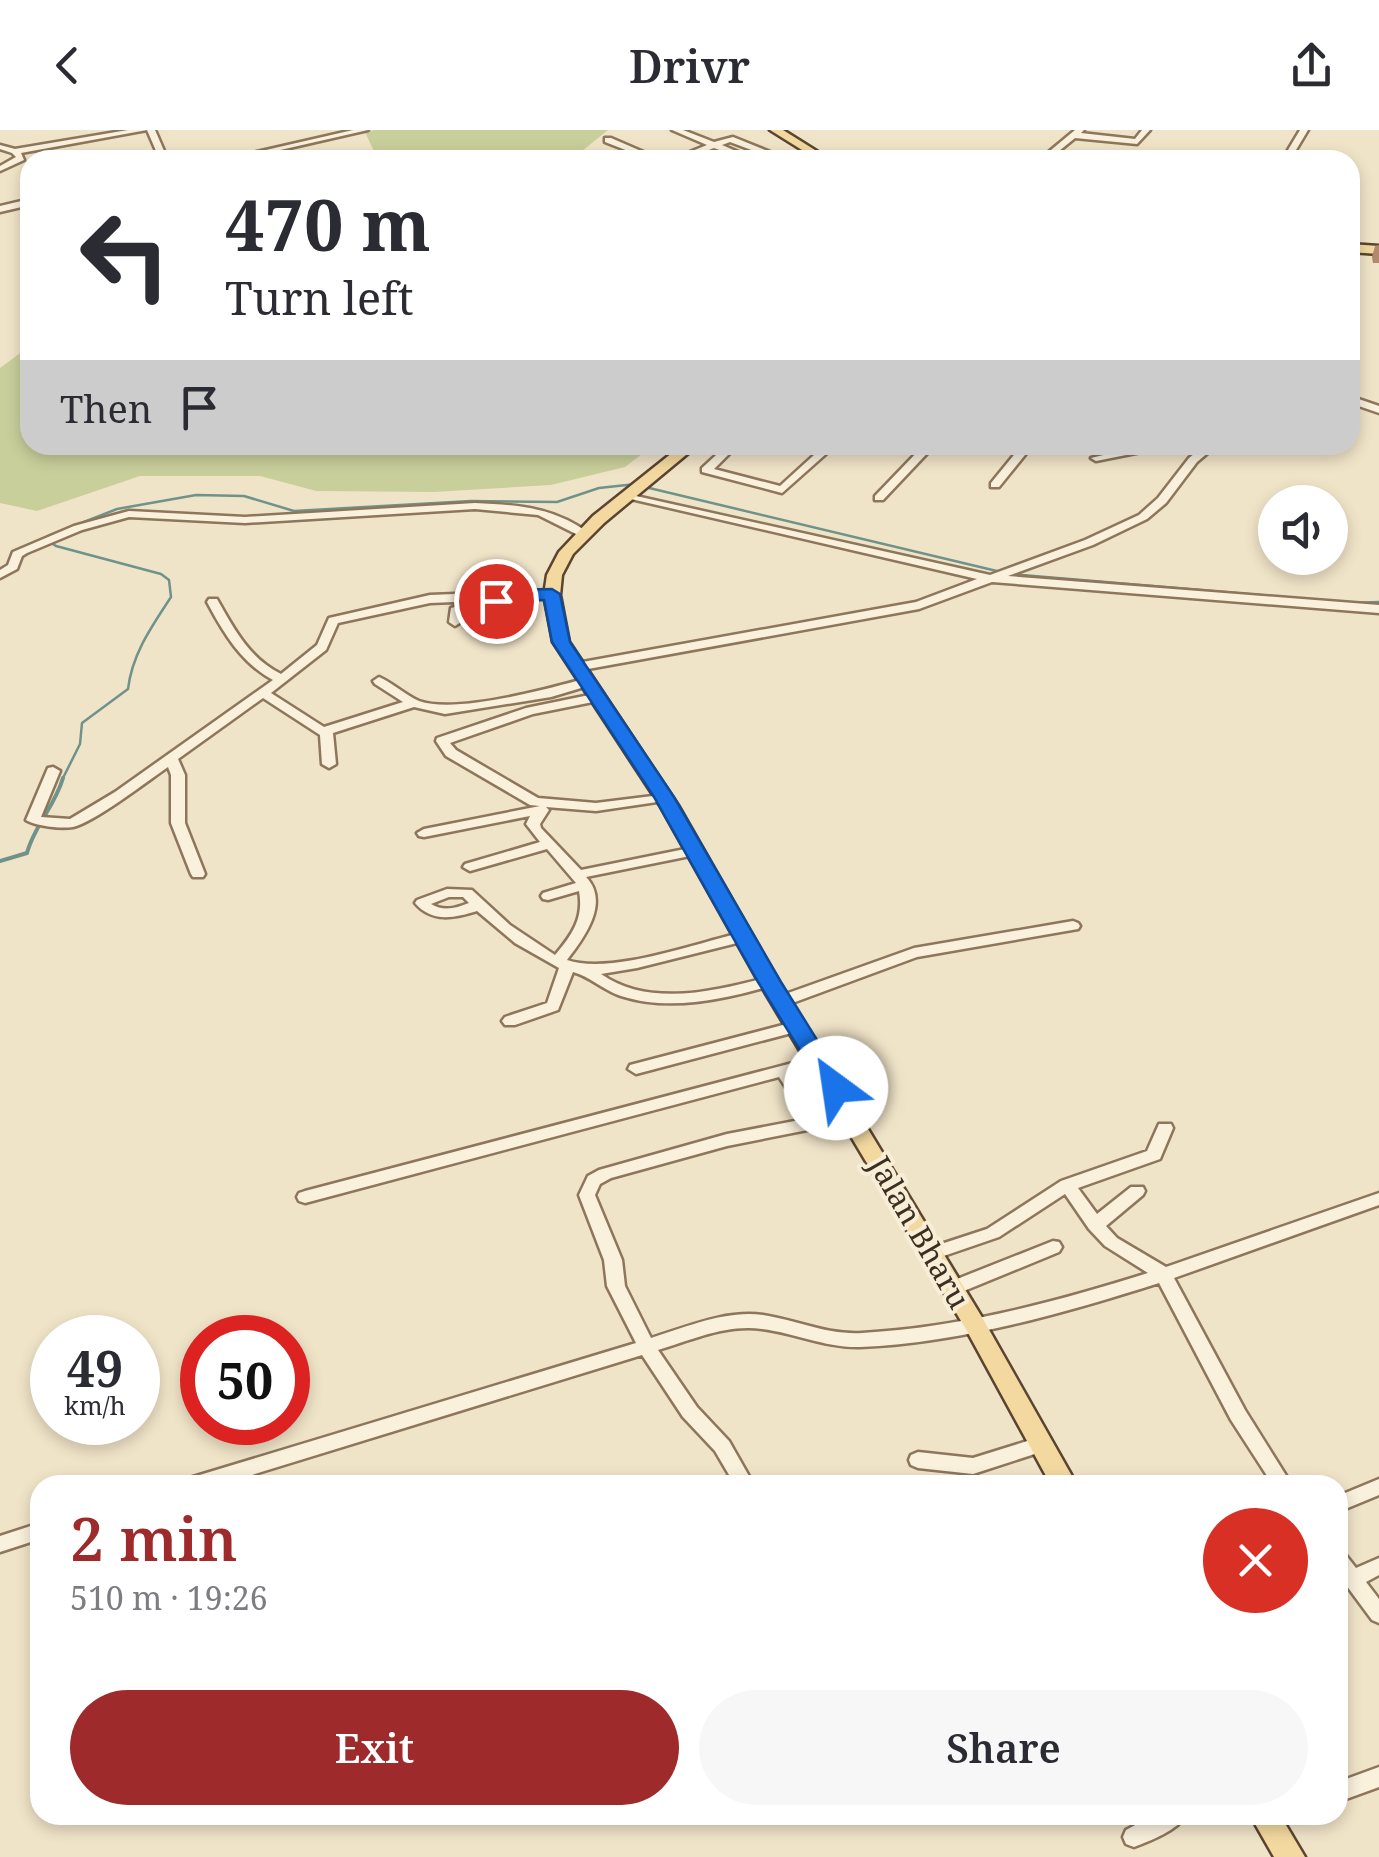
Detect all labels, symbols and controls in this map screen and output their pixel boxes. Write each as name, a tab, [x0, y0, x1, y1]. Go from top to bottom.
text: Drivr	[629, 35, 750, 96]
icon: back	[40, 38, 95, 93]
icon: share	[1284, 38, 1339, 93]
text: 470 m	[225, 176, 431, 272]
icon: left	[60, 190, 190, 320]
text: Turn left	[225, 267, 414, 328]
icon: arrive	[172, 380, 227, 435]
text: Then	[60, 382, 152, 434]
map controls	[1258, 485, 1348, 575]
button: sound	[1258, 485, 1348, 575]
pin	[454, 559, 539, 644]
icon: arrive	[469, 574, 524, 629]
position arrow	[784, 1036, 888, 1140]
street label: Jalan Bharu	[859, 1147, 980, 1316]
speed limit sign: 50	[180, 1315, 310, 1445]
text: 49	[67, 1334, 123, 1402]
text: km/h	[64, 1388, 126, 1422]
text: 2 min	[70, 1497, 238, 1579]
button: close	[1203, 1508, 1308, 1613]
text: 510 m · 19:26	[70, 1576, 268, 1619]
button: Exit	[70, 1690, 679, 1805]
button: Share	[699, 1690, 1308, 1805]

